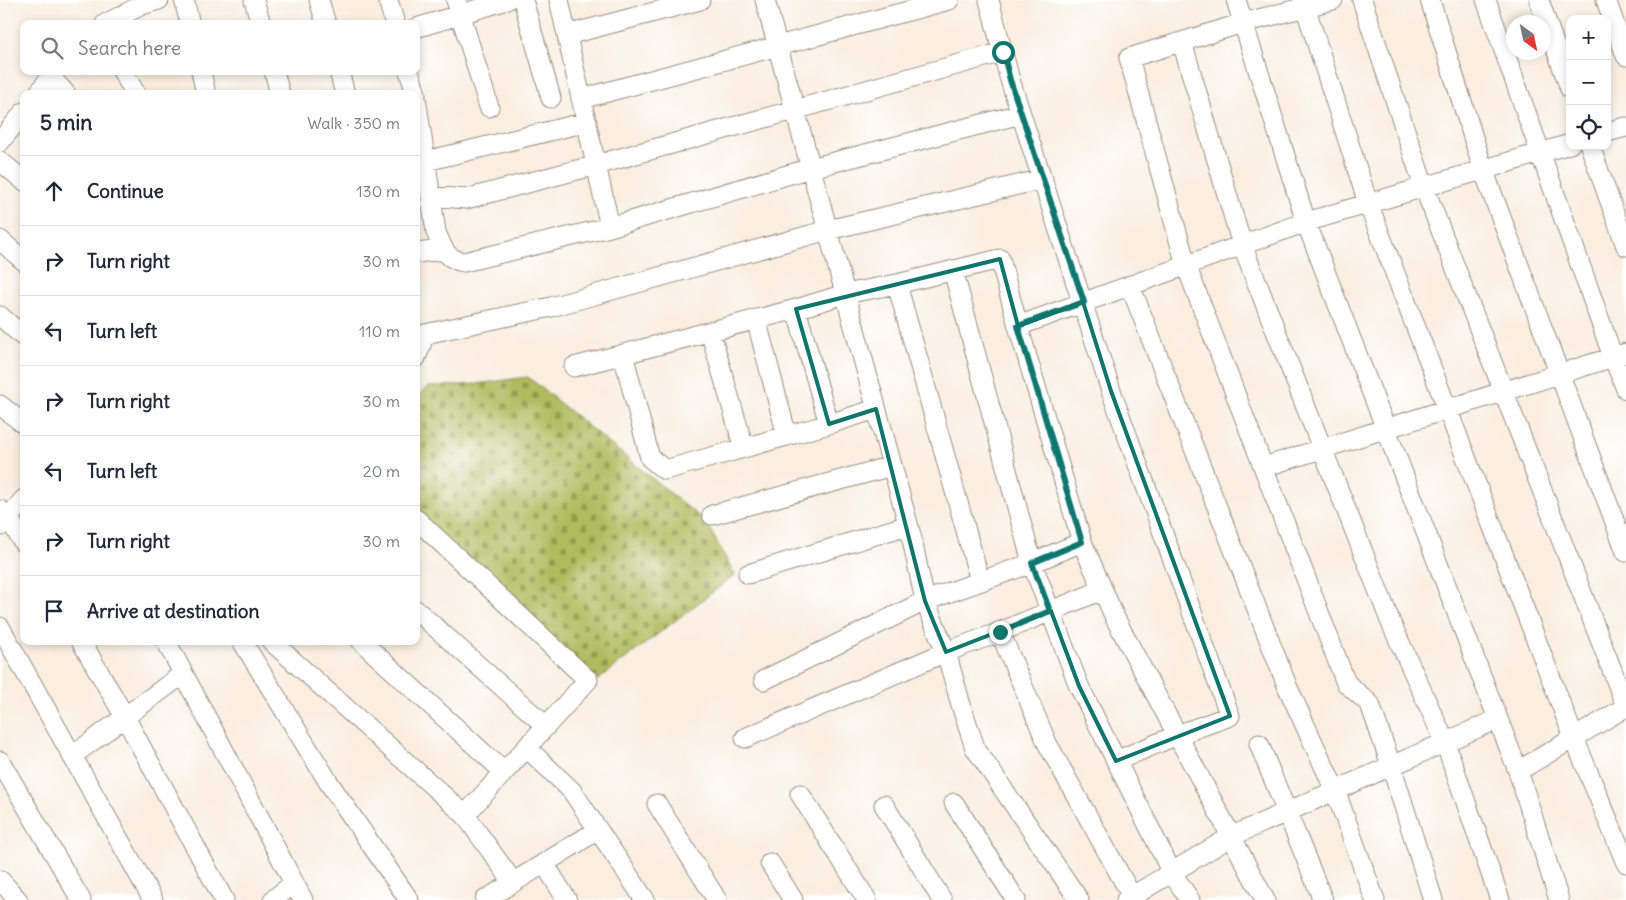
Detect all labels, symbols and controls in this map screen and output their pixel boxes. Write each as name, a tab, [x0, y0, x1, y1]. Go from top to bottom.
north arrow	[1506, 15, 1551, 60]
map controls	[1566, 15, 1611, 150]
button: +	[1566, 15, 1611, 60]
search box	[20, 20, 420, 75]
icon: search	[38, 34, 66, 62]
text: Search here	[78, 36, 181, 60]
route start	[992, 41, 1015, 64]
button: −	[1566, 60, 1611, 105]
button: locate	[1566, 105, 1611, 150]
text: 5 min	[40, 109, 92, 136]
text: Walk · 350 m	[307, 113, 400, 133]
icon: ahead	[40, 177, 68, 205]
text: Continue	[87, 179, 164, 203]
text: 130 m	[356, 181, 400, 201]
icon: right	[40, 247, 68, 275]
text: Turn right	[87, 249, 170, 273]
text: 30 m	[363, 251, 400, 271]
icon: left	[40, 317, 68, 345]
text: Turn left	[87, 319, 157, 343]
text: 110 m	[359, 321, 400, 341]
icon: right	[40, 387, 68, 415]
text: Turn right	[87, 389, 170, 413]
text: 30 m	[363, 391, 400, 411]
icon: left	[40, 457, 68, 485]
text: Turn left	[87, 459, 157, 483]
text: 20 m	[363, 461, 400, 481]
icon: right	[40, 527, 68, 555]
text: Turn right	[87, 529, 170, 553]
text: 30 m	[363, 531, 400, 551]
icon: arrive	[40, 597, 68, 625]
text: Arrive at destination	[87, 599, 260, 623]
route end	[989, 621, 1012, 644]

